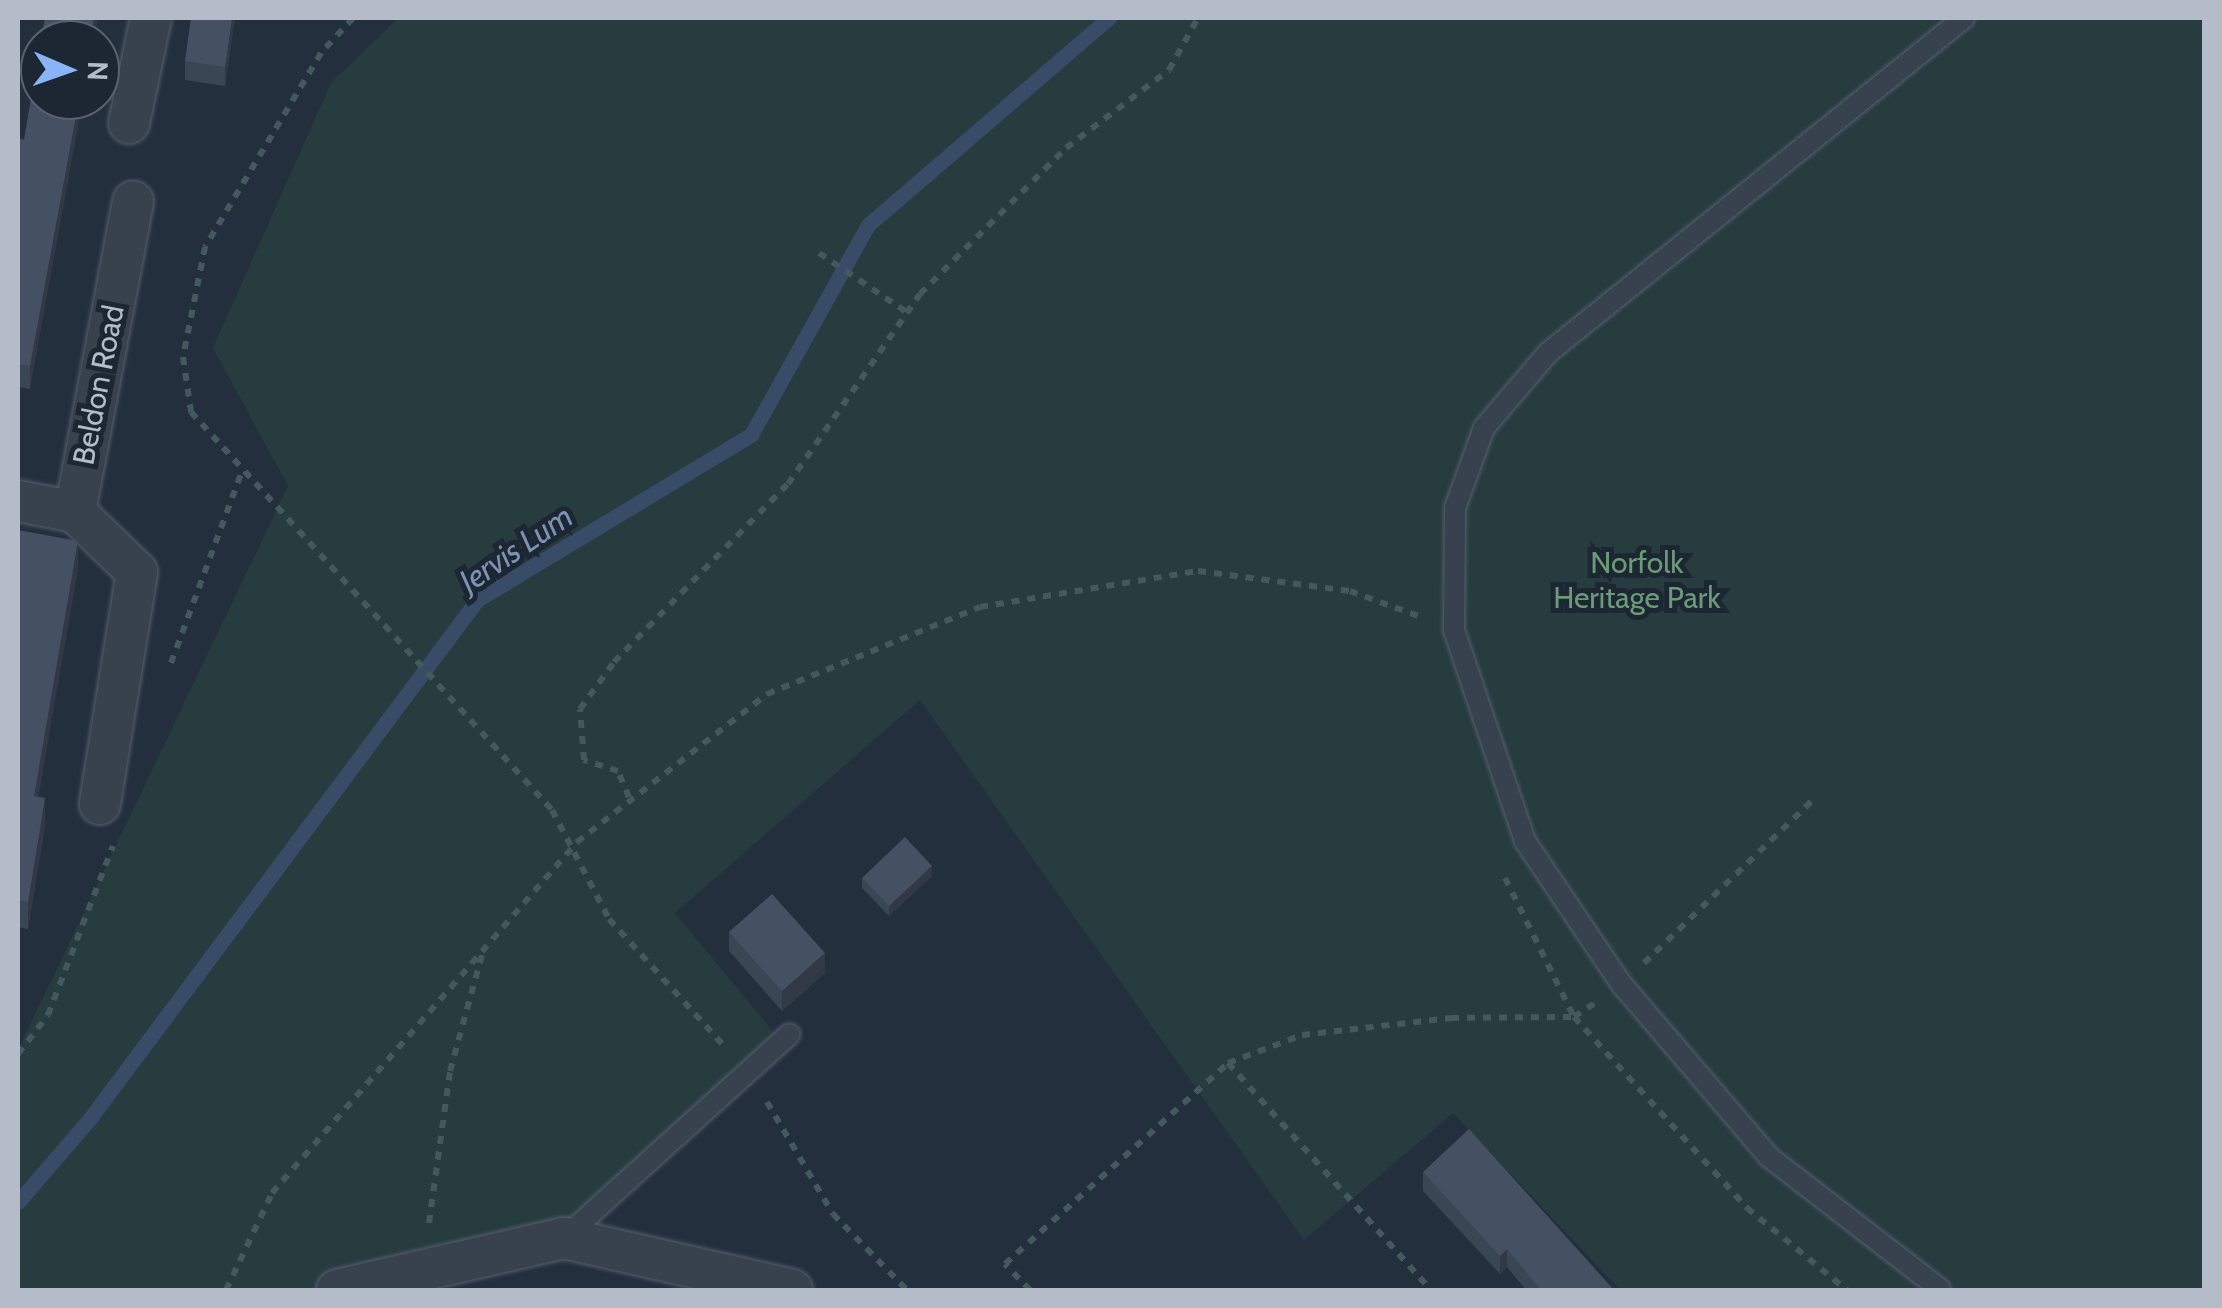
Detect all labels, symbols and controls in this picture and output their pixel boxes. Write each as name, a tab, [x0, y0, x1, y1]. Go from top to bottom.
north arrow	[20, 20, 120, 120]
text: N	[81, 60, 115, 81]
street label: Beldon Road	[66, 302, 132, 468]
water label: Jervis Lum	[452, 497, 580, 601]
park label: Norfolk Heritage Park	[1553, 545, 1721, 616]

